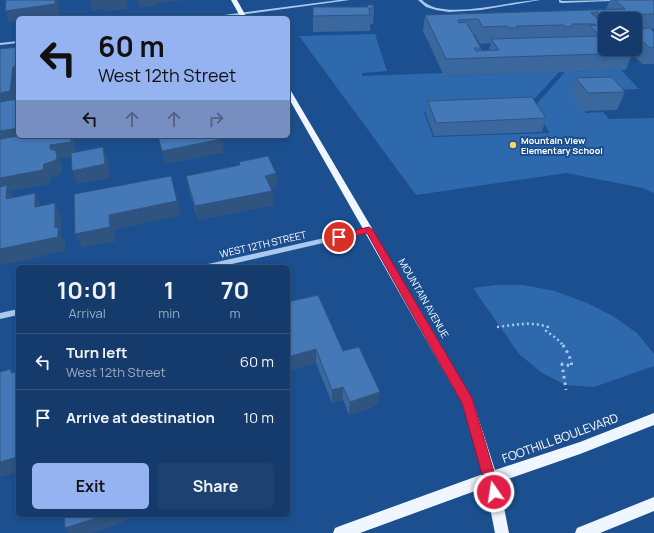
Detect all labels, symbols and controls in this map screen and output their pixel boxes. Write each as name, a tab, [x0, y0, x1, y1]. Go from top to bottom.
map controls	[598, 12, 642, 56]
button: layers	[598, 12, 642, 56]
text: 60 m	[98, 27, 165, 65]
icon: left	[32, 32, 84, 84]
text: West 12th Street	[98, 63, 236, 87]
icon: left	[79, 108, 101, 130]
icon: ahead	[121, 108, 143, 130]
icon: ahead	[163, 108, 185, 130]
icon: right	[205, 108, 227, 130]
place label: Mountain View Elementary School	[521, 134, 603, 157]
marker: Mountain View Elementary School	[508, 140, 518, 150]
pin	[322, 220, 356, 254]
icon: arrive	[328, 226, 350, 248]
street label: WEST 12TH STREET	[218, 227, 308, 261]
street label: MOUNTAIN AVENUE	[396, 256, 453, 341]
text: 10:01	[57, 273, 118, 306]
text: 1	[164, 273, 174, 306]
text: 70	[221, 273, 249, 306]
text: Arrival	[69, 304, 106, 322]
text: min	[158, 304, 180, 322]
text: m	[229, 304, 241, 322]
text: Turn left	[66, 342, 128, 363]
icon: left	[32, 351, 54, 373]
text: 60 m	[240, 351, 274, 372]
text: West 12th Street	[66, 363, 166, 381]
icon: arrive	[32, 407, 54, 429]
text: Arrive at destination	[66, 407, 215, 428]
text: 10 m	[243, 407, 274, 428]
street label: FOOTHILL BOULEVARD	[500, 409, 620, 467]
button: Exit	[32, 463, 149, 509]
button: Share	[157, 463, 274, 509]
position arrow	[473, 471, 515, 513]

